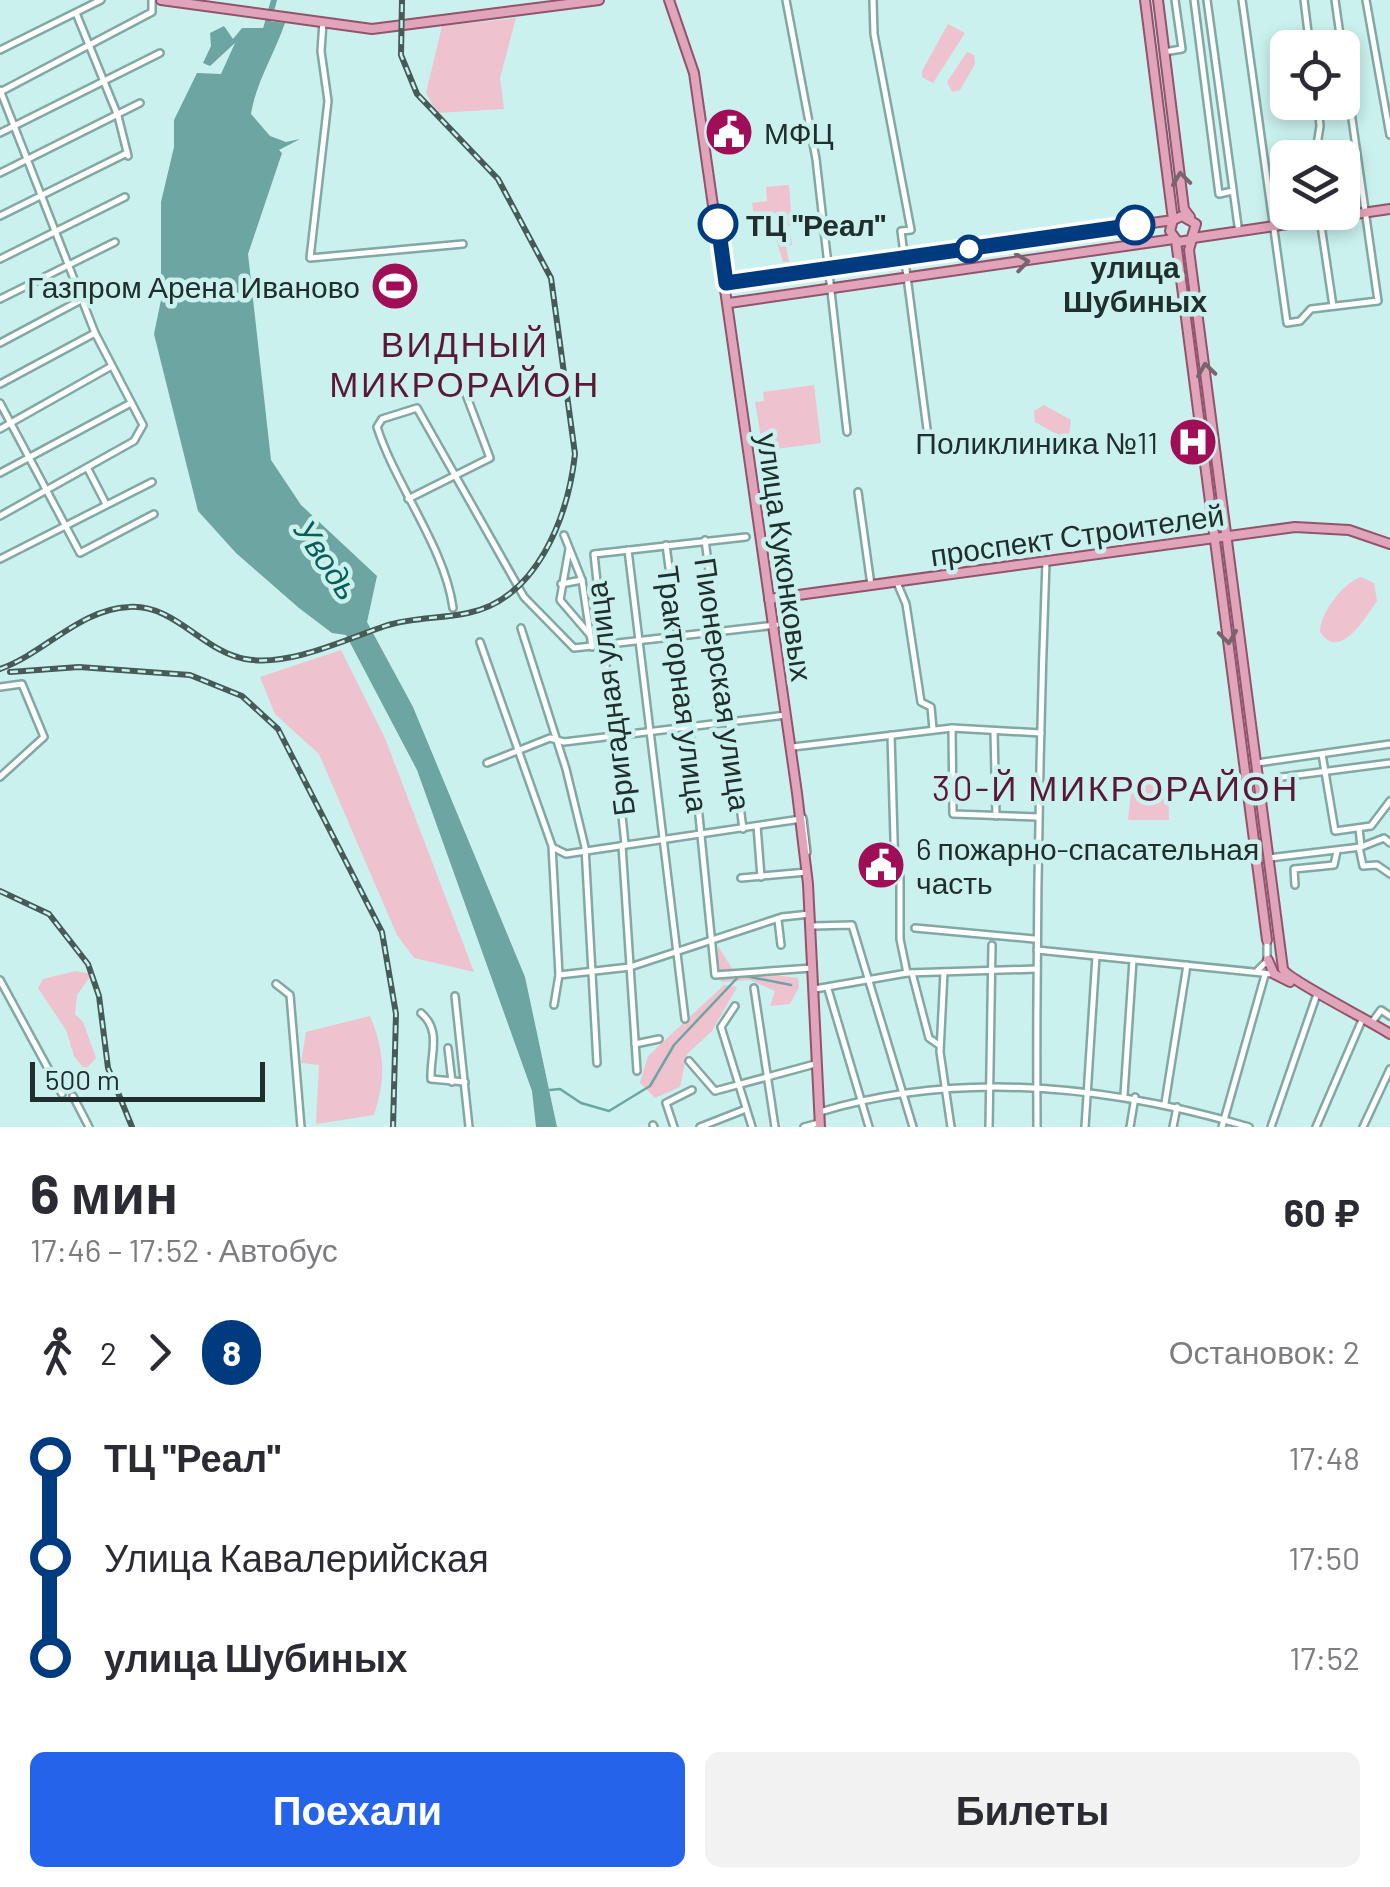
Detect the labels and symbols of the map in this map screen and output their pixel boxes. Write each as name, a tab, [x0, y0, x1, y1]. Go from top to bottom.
public building icon: МФЦ	[703, 106, 755, 158]
place label: МФЦ	[764, 114, 834, 150]
one-way arrow	[1171, 170, 1192, 187]
marker: ТЦ "Реал"	[699, 205, 737, 243]
place label: ТЦ "Реал"	[746, 206, 886, 242]
marker: улица Шубиных	[1116, 206, 1154, 244]
unlabelled marker	[956, 236, 982, 262]
place label: улица Шубиных	[1063, 248, 1207, 318]
one-way arrow	[1014, 253, 1031, 274]
sports icon: Газпром Арена Иваново	[369, 260, 421, 312]
place label: Газпром Арена Иваново	[27, 268, 360, 304]
district label: ВИДНЫЙ МИКРОРАЙОН	[329, 322, 601, 404]
one-way arrow	[1196, 361, 1217, 378]
hospital icon: Поликлиника №11	[1167, 416, 1219, 468]
place label: Поликлиника №11	[915, 424, 1158, 460]
street label: улица Куконковых	[751, 431, 821, 683]
street label: проспект Строителей	[928, 496, 1226, 572]
water label: Уводь	[287, 511, 368, 606]
street label: Пионерская улица	[688, 555, 760, 813]
street label: Тракторная улица	[651, 564, 717, 815]
street label: Бригадная улица	[577, 580, 641, 818]
one-way arrow	[1217, 629, 1238, 646]
district label: 30-Й МИКРОРАЙОН	[932, 766, 1300, 808]
place label: 6 пожарно-спасательная часть	[916, 830, 1259, 900]
public building icon: 6 пожарно-спасательная часть	[855, 839, 907, 891]
scale bar	[30, 1057, 265, 1102]

